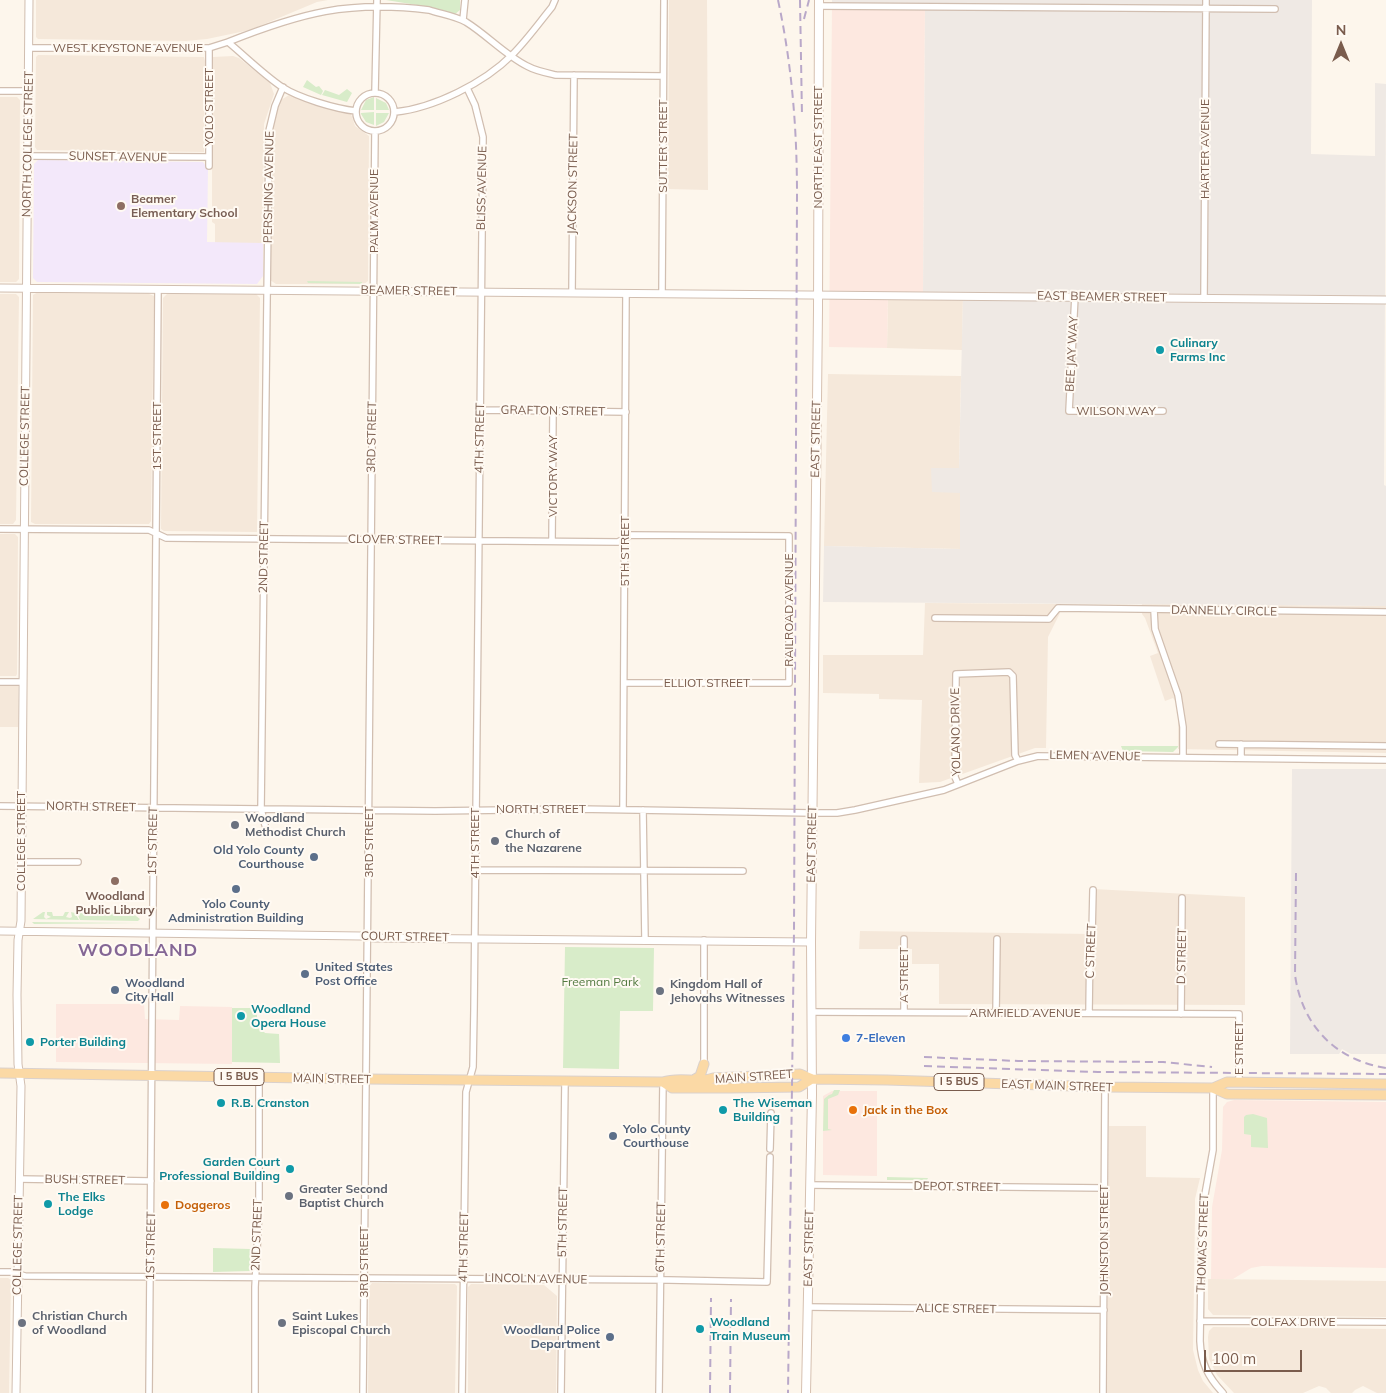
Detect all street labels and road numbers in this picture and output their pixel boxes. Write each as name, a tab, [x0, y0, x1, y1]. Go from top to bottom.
street label: WEST KEYSTONE AVENUE	[53, 41, 203, 55]
street label: YOLO STREET	[202, 68, 216, 146]
street label: NORTH COLLEGE STREET	[20, 71, 36, 217]
street label: NORTH EAST STREET	[811, 85, 825, 209]
street label: SUTTER STREET	[656, 99, 670, 193]
street label: HARTER AVENUE	[1198, 99, 1212, 199]
street label: PERSHING AVENUE	[261, 131, 277, 243]
street label: JACKSON STREET	[565, 133, 581, 235]
street label: BLISS AVENUE	[474, 146, 490, 230]
street label: SUNSET AVENUE	[69, 149, 167, 165]
street label: PALM AVENUE	[367, 169, 381, 253]
street label: BEAMER STREET	[361, 283, 457, 299]
street label: EAST BEAMER STREET	[1037, 289, 1167, 305]
street label: BEE JAY WAY	[1063, 316, 1081, 392]
street label: COLLEGE STREET	[17, 386, 33, 486]
street label: EAST STREET	[808, 400, 824, 478]
street label: 3RD STREET	[364, 401, 380, 473]
street label: 1ST STREET	[150, 402, 164, 470]
street label: 4TH STREET	[472, 402, 488, 474]
street label: GRAFTON STREET	[501, 403, 605, 419]
street label: WILSON WAY	[1076, 404, 1156, 418]
street label: VICTORY WAY	[546, 435, 560, 517]
street label: 5TH STREET	[618, 516, 632, 586]
street label: 2ND STREET	[256, 521, 272, 593]
street label: CLOVER STREET	[348, 532, 442, 548]
street label: RAILROAD AVENUE	[782, 553, 796, 667]
street label: DANNELLY CIRCLE	[1171, 603, 1277, 619]
street label: ELLIOT STREET	[664, 676, 750, 690]
street label: YOLANO DRIVE	[948, 688, 964, 776]
street label: LEMEN AVENUE	[1049, 748, 1141, 764]
street label: COLLEGE STREET	[14, 791, 28, 891]
street label: NORTH STREET	[46, 799, 136, 815]
street label: NORTH STREET	[496, 802, 586, 816]
street label: EAST STREET	[804, 805, 820, 883]
street label: 1ST STREET	[145, 806, 161, 876]
street label: 3RD STREET	[362, 806, 376, 878]
street label: 4TH STREET	[468, 808, 482, 878]
street label: C STREET	[1083, 923, 1099, 979]
street label: D STREET	[1174, 928, 1190, 984]
street label: COURT STREET	[361, 929, 449, 945]
street label: A STREET	[897, 947, 911, 1003]
street label: ARMFIELD AVENUE	[969, 1006, 1081, 1020]
street label: E STREET	[1232, 1021, 1246, 1075]
street label: MAIN STREET	[714, 1067, 794, 1087]
road number: I 5 BUS	[214, 1068, 264, 1086]
street label: MAIN STREET	[293, 1071, 371, 1087]
road number: I 5 BUS	[934, 1074, 984, 1090]
street label: EAST MAIN STREET	[1001, 1077, 1113, 1095]
street label: BUSH STREET	[44, 1172, 126, 1188]
street label: DEPOT STREET	[913, 1179, 1001, 1195]
street label: JOHNSTON STREET	[1097, 1185, 1111, 1295]
street label: 5TH STREET	[555, 1186, 571, 1258]
street label: THOMAS STREET	[1194, 1193, 1212, 1293]
street label: COLLEGE STREET	[10, 1195, 26, 1295]
street label: 2ND STREET	[249, 1199, 265, 1271]
street label: 6TH STREET	[653, 1201, 669, 1273]
street label: EAST STREET	[801, 1209, 817, 1287]
street label: 1ST STREET	[143, 1211, 159, 1281]
street label: 4TH STREET	[456, 1211, 472, 1283]
street label: 3RD STREET	[357, 1226, 371, 1298]
street label: LINCOLN AVENUE	[484, 1271, 588, 1287]
street label: ALICE STREET	[915, 1301, 997, 1317]
street label: COLFAX DRIVE	[1250, 1315, 1336, 1329]

